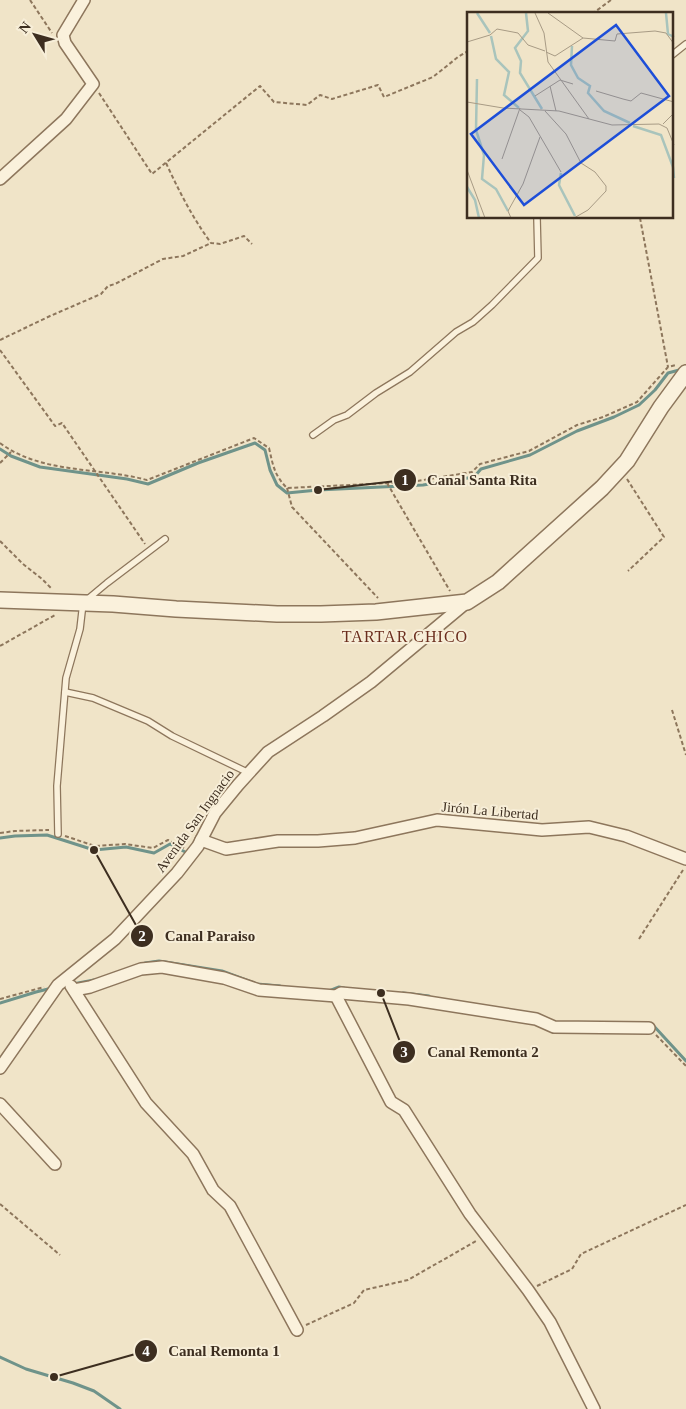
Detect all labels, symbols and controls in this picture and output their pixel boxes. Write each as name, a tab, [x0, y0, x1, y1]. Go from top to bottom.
north arrow	[10, 10, 60, 60]
inset map	[467, 12, 674, 219]
text: N	[16, 19, 34, 36]
callout: Canal Santa Rita	[392, 465, 547, 495]
text: 1	[401, 472, 409, 488]
text: Canal Santa Rita	[427, 472, 538, 488]
district label: TARTAR CHICO	[342, 628, 468, 645]
street label: Avenida San Ingnacio	[153, 767, 237, 875]
street label: Jirón La Libertad	[441, 799, 539, 823]
callout: Canal Paraiso	[129, 921, 265, 951]
text: 2	[138, 928, 146, 944]
text: Canal Paraiso	[165, 928, 255, 944]
callout: Canal Remonta 2	[392, 1037, 549, 1067]
text: 3	[400, 1044, 408, 1060]
text: Canal Remonta 2	[427, 1044, 539, 1060]
callout: Canal Remonta 1	[133, 1336, 290, 1366]
text: 4	[142, 1343, 150, 1359]
text: Canal Remonta 1	[168, 1343, 280, 1359]

